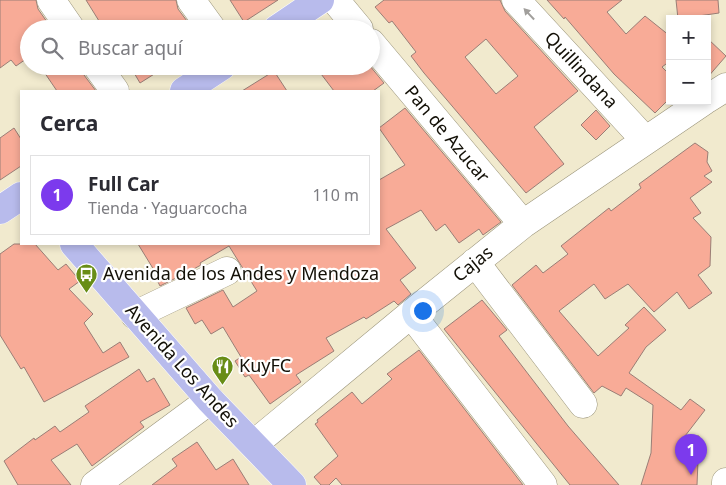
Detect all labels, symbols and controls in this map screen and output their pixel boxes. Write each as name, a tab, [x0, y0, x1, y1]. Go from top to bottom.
one-way arrow	[523, 8, 535, 20]
map controls	[666, 15, 711, 105]
button: +	[666, 15, 711, 60]
search box	[20, 20, 380, 75]
street label: Quillindana	[540, 26, 624, 113]
icon: search	[38, 34, 66, 62]
text: Buscar aquí	[78, 35, 183, 61]
button: −	[666, 60, 711, 105]
street label: Pan de Azucar	[400, 80, 496, 187]
text: Cerca	[40, 109, 98, 137]
text: Full Car	[88, 171, 159, 197]
text: 1	[52, 184, 62, 206]
text: 110 m	[312, 184, 359, 206]
text: Tienda · Yaguarcocha	[88, 197, 248, 219]
street label: Cajas	[447, 240, 497, 287]
place label: Avenida de los Andes y Mendoza	[103, 261, 379, 285]
bus stop icon: Avenida de los Andes y Mendoza	[75, 262, 99, 293]
street label: Avenida Los Andes	[121, 298, 245, 432]
your location	[410, 298, 436, 324]
place label: KuyFC	[239, 353, 291, 377]
restaurant icon: KuyFC	[211, 354, 235, 385]
pin: 1	[675, 434, 707, 475]

